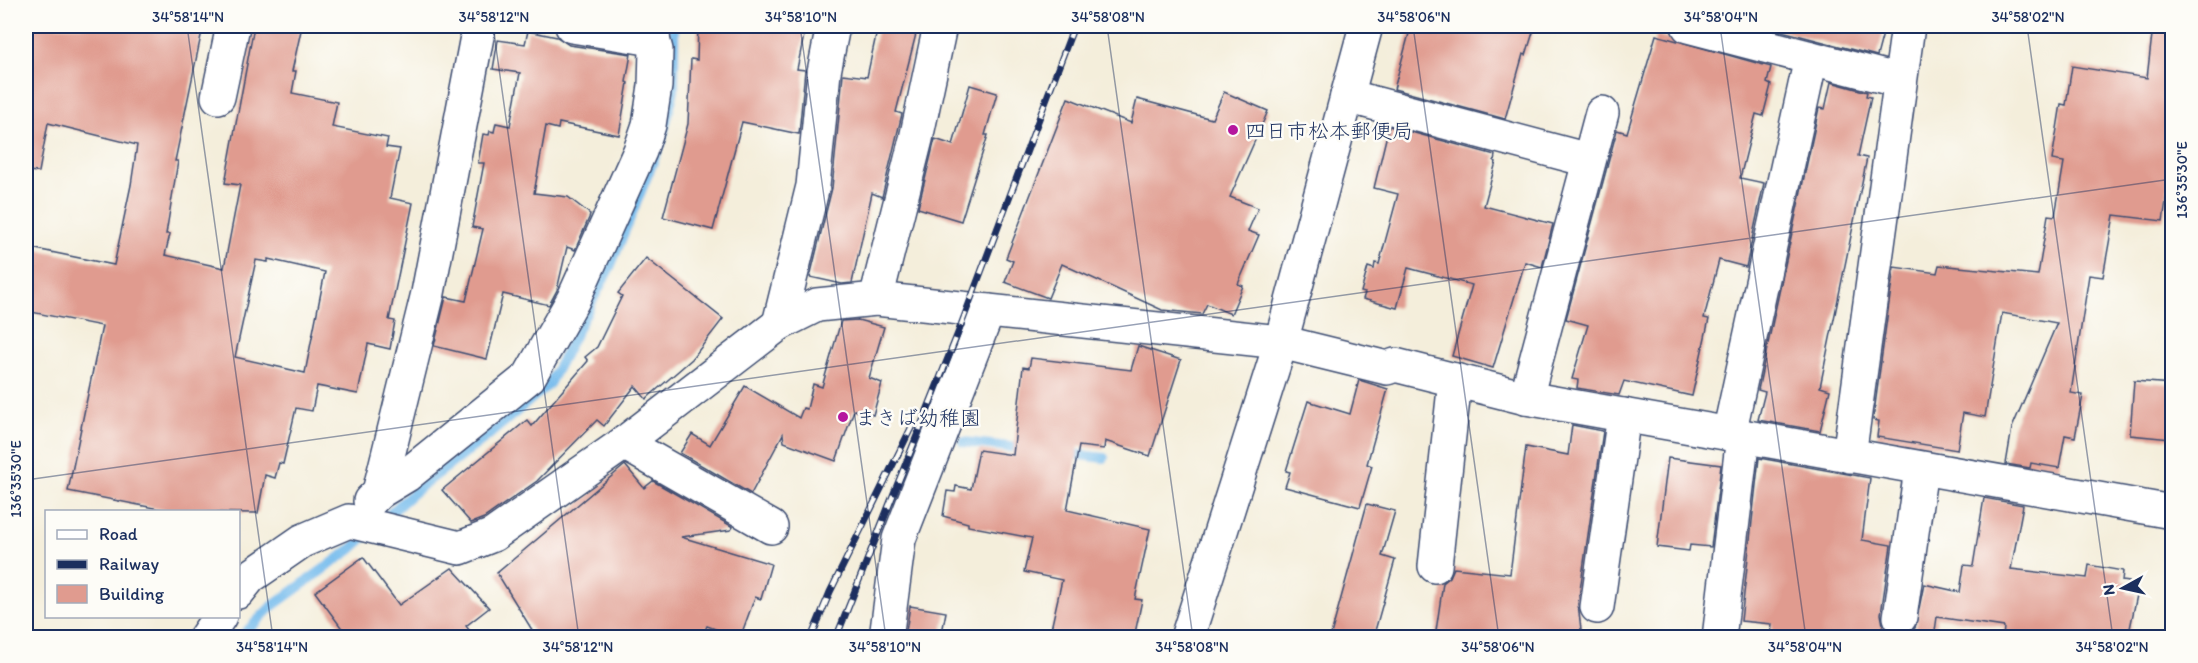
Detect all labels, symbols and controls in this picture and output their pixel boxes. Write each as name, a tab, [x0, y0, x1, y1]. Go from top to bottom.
text: 34°58'14"N	[152, 8, 224, 26]
text: 34°58'12"N	[459, 8, 529, 26]
text: 34°58'10"N	[765, 8, 837, 26]
text: 34°58'08"N	[1071, 8, 1145, 26]
text: 34°58'06"N	[1377, 8, 1451, 26]
text: 34°58'04"N	[1684, 8, 1758, 26]
text: 34°58'02"N	[1991, 8, 2065, 26]
place label: 四日市松本郵便局	[1245, 118, 1413, 143]
marker: 四日市松本郵便局	[1226, 123, 1240, 137]
text: 136°35'30"E	[2173, 141, 2191, 219]
place label: まきば幼稚園	[855, 405, 981, 430]
marker: まきば幼稚園	[836, 410, 850, 424]
text: 136°35'30"E	[7, 440, 25, 518]
legend	[45, 510, 240, 618]
text: Road	[99, 523, 138, 545]
text: Railway	[99, 553, 160, 575]
north arrow	[2093, 558, 2153, 618]
text: Building	[99, 583, 165, 605]
text: N	[2098, 583, 2119, 597]
text: 34°58'14"N	[236, 638, 308, 656]
text: 34°58'12"N	[543, 638, 613, 656]
text: 34°58'10"N	[849, 638, 921, 656]
text: 34°58'08"N	[1155, 638, 1229, 656]
text: 34°58'06"N	[1461, 638, 1535, 656]
text: 34°58'04"N	[1768, 638, 1842, 656]
text: 34°58'02"N	[2075, 638, 2149, 656]

